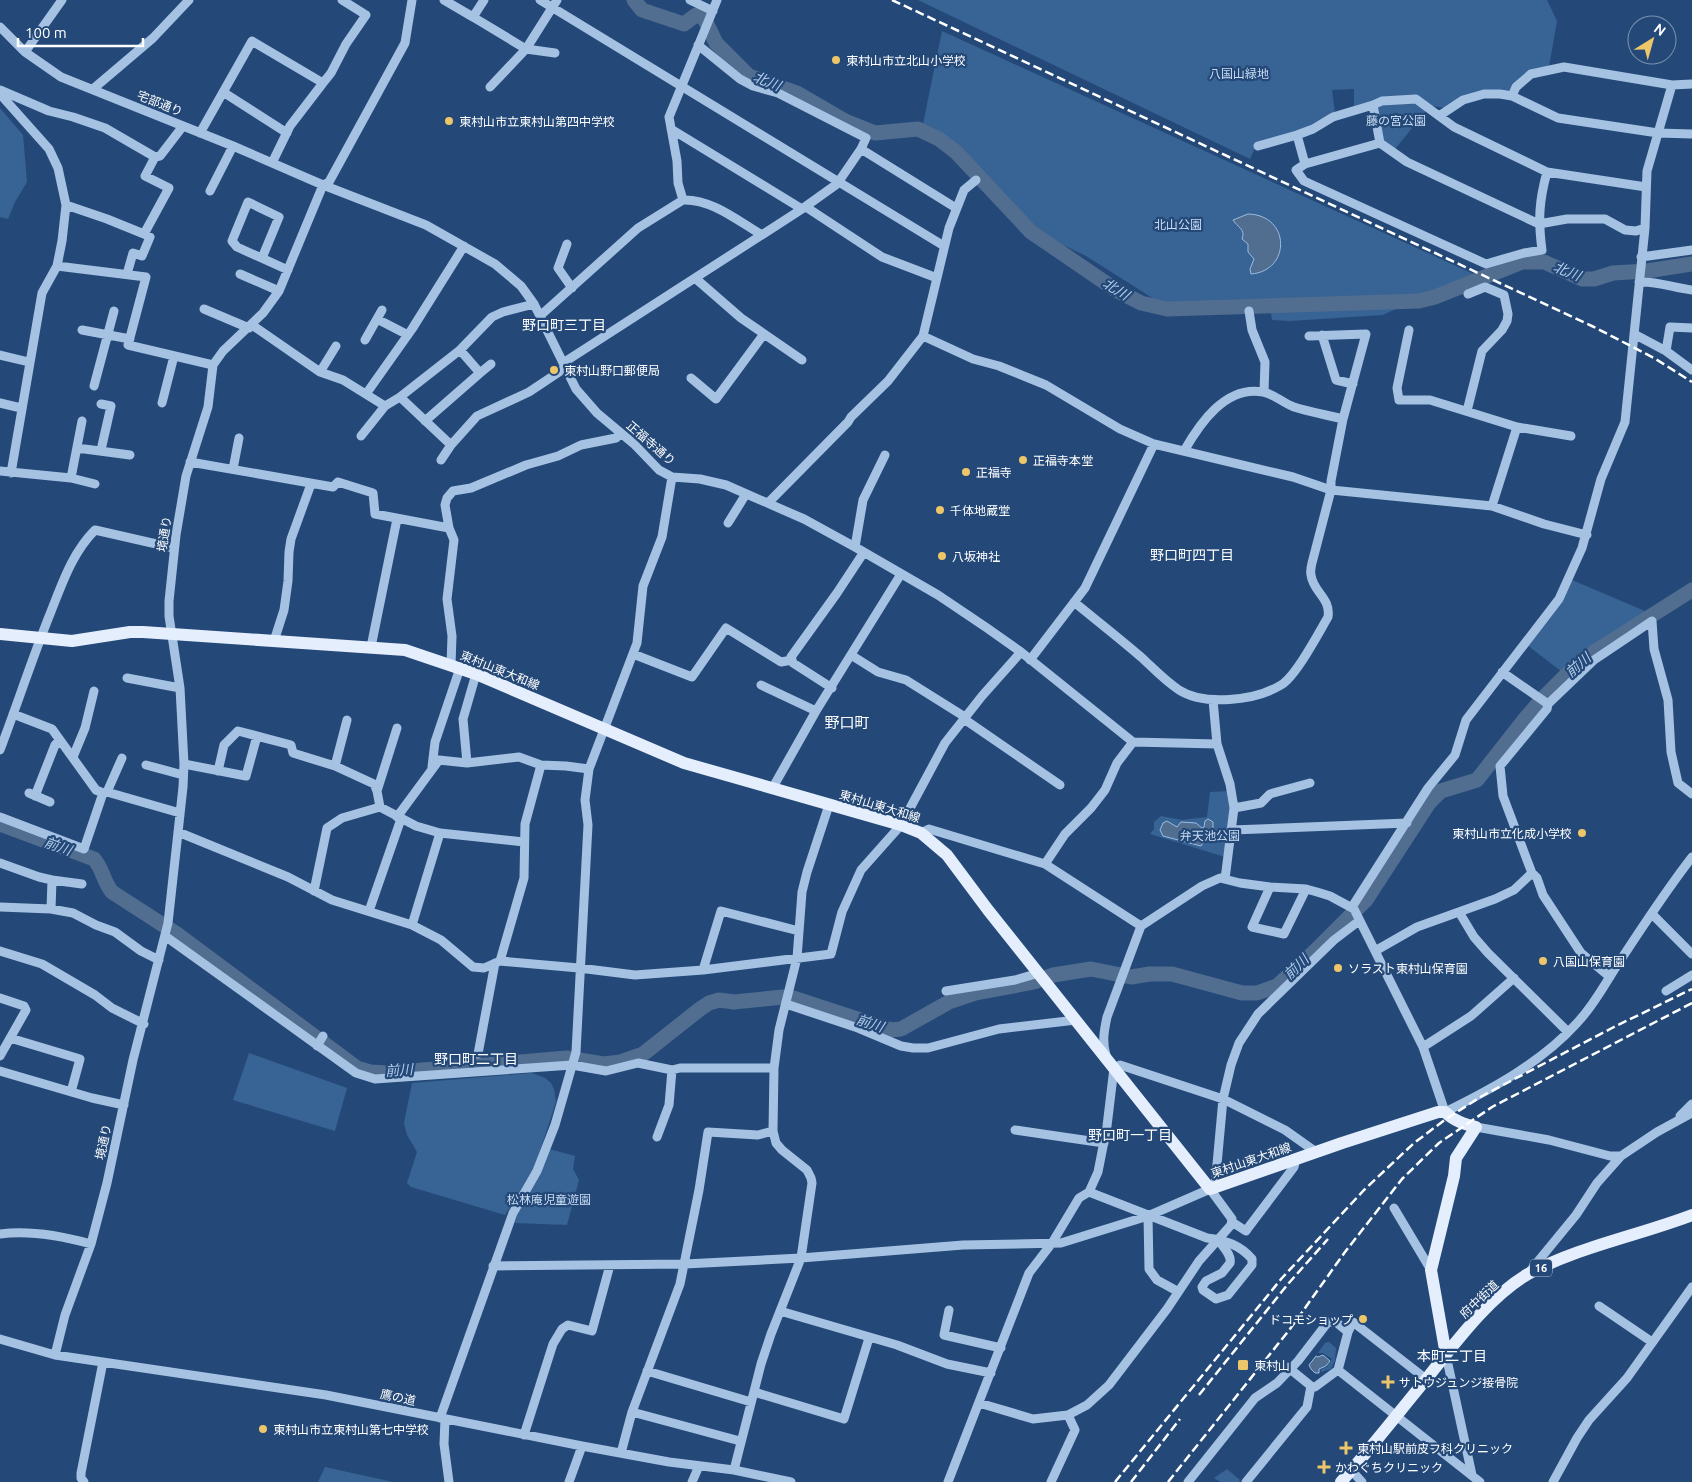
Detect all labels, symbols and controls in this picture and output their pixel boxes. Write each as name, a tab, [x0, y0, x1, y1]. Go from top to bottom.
scale bar	[18, 15, 142, 47]
north arrow	[1627, 15, 1677, 65]
text: N	[1651, 20, 1669, 39]
text: 100 m	[25, 24, 67, 41]
marker: 東村山市立北山小学校	[830, 54, 842, 66]
place label: 東村山市立北山小学校	[846, 54, 966, 67]
park label: 八国山緑地	[1209, 67, 1269, 80]
water label: 北川	[751, 68, 785, 94]
street label: 宅部通り	[135, 88, 185, 118]
park label: 藤の宮公園	[1366, 114, 1426, 127]
marker: 東村山市立東村山第四中学校	[443, 115, 455, 127]
place label: 東村山市立東村山第四中学校	[459, 115, 615, 128]
park label: 北山公園	[1154, 218, 1202, 231]
water label: 北川	[1551, 258, 1585, 284]
water label: 北川	[1100, 275, 1134, 304]
district label: 野口町三丁目	[522, 317, 606, 333]
marker: 東村山野口郵便局	[548, 364, 560, 376]
place label: 東村山野口郵便局	[564, 364, 660, 377]
street label: 正福寺通り	[624, 418, 678, 468]
marker: 正福寺本堂	[1017, 454, 1029, 466]
place label: 正福寺本堂	[1033, 454, 1093, 467]
marker: 正福寺	[960, 466, 972, 478]
place label: 正福寺	[976, 466, 1012, 479]
marker: 千体地蔵堂	[934, 504, 946, 516]
place label: 千体地蔵堂	[950, 504, 1010, 517]
street label: 境通り	[155, 515, 173, 553]
district label: 野口町四丁目	[1150, 547, 1234, 563]
marker: 八坂神社	[936, 550, 948, 562]
place label: 八坂神社	[952, 550, 1000, 563]
street label: 東村山東大和線	[459, 648, 541, 692]
water label: 前川	[1562, 648, 1595, 680]
district label: 野口町	[824, 714, 870, 731]
street label: 東村山東大和線	[838, 788, 922, 824]
place label: 東村山市立化成小学校	[1452, 827, 1572, 840]
marker: 東村山市立化成小学校	[1576, 827, 1588, 839]
park label: 弁天池公園	[1180, 829, 1240, 842]
water label: 前川	[42, 834, 76, 859]
water label: 前川	[1280, 950, 1313, 982]
marker: 八国山保育園	[1537, 955, 1549, 967]
place label: 八国山保育園	[1553, 955, 1625, 968]
marker: ソラスト東村山保育園	[1332, 962, 1344, 974]
place label: ソラスト東村山保育園	[1348, 962, 1468, 975]
water label: 前川	[854, 1011, 888, 1036]
district label: 野口町二丁目	[434, 1051, 518, 1067]
water label: 前川	[384, 1061, 416, 1079]
street label: 境通り	[93, 1123, 113, 1161]
district label: 野口町一丁目	[1088, 1127, 1172, 1143]
street label: 東村山東大和線	[1209, 1140, 1293, 1180]
park label: 松林庵児童遊園	[507, 1193, 591, 1206]
road number: 16	[1530, 1260, 1552, 1276]
street label: 府中街道	[1457, 1278, 1501, 1320]
place label: ドコモショップ	[1269, 1313, 1353, 1326]
marker: ドコモショップ	[1357, 1313, 1369, 1325]
district label: 本町二丁目	[1417, 1348, 1487, 1364]
marker: 東村山	[1236, 1358, 1250, 1372]
place label: 東村山	[1254, 1359, 1290, 1372]
marker: サトウジュンジ接骨院	[1381, 1375, 1395, 1389]
place label: サトウジュンジ接骨院	[1399, 1376, 1518, 1389]
street label: 鷹の道	[379, 1387, 417, 1407]
marker: 東村山市立東村山第七中学校	[257, 1423, 269, 1435]
place label: 東村山市立東村山第七中学校	[273, 1423, 429, 1436]
marker: 東村山駅前皮フ科クリニック	[1339, 1441, 1353, 1455]
place label: 東村山駅前皮フ科クリニック	[1357, 1442, 1513, 1455]
marker: かわぐちクリニック	[1317, 1460, 1331, 1474]
place label: かわぐちクリニック	[1335, 1461, 1443, 1474]

